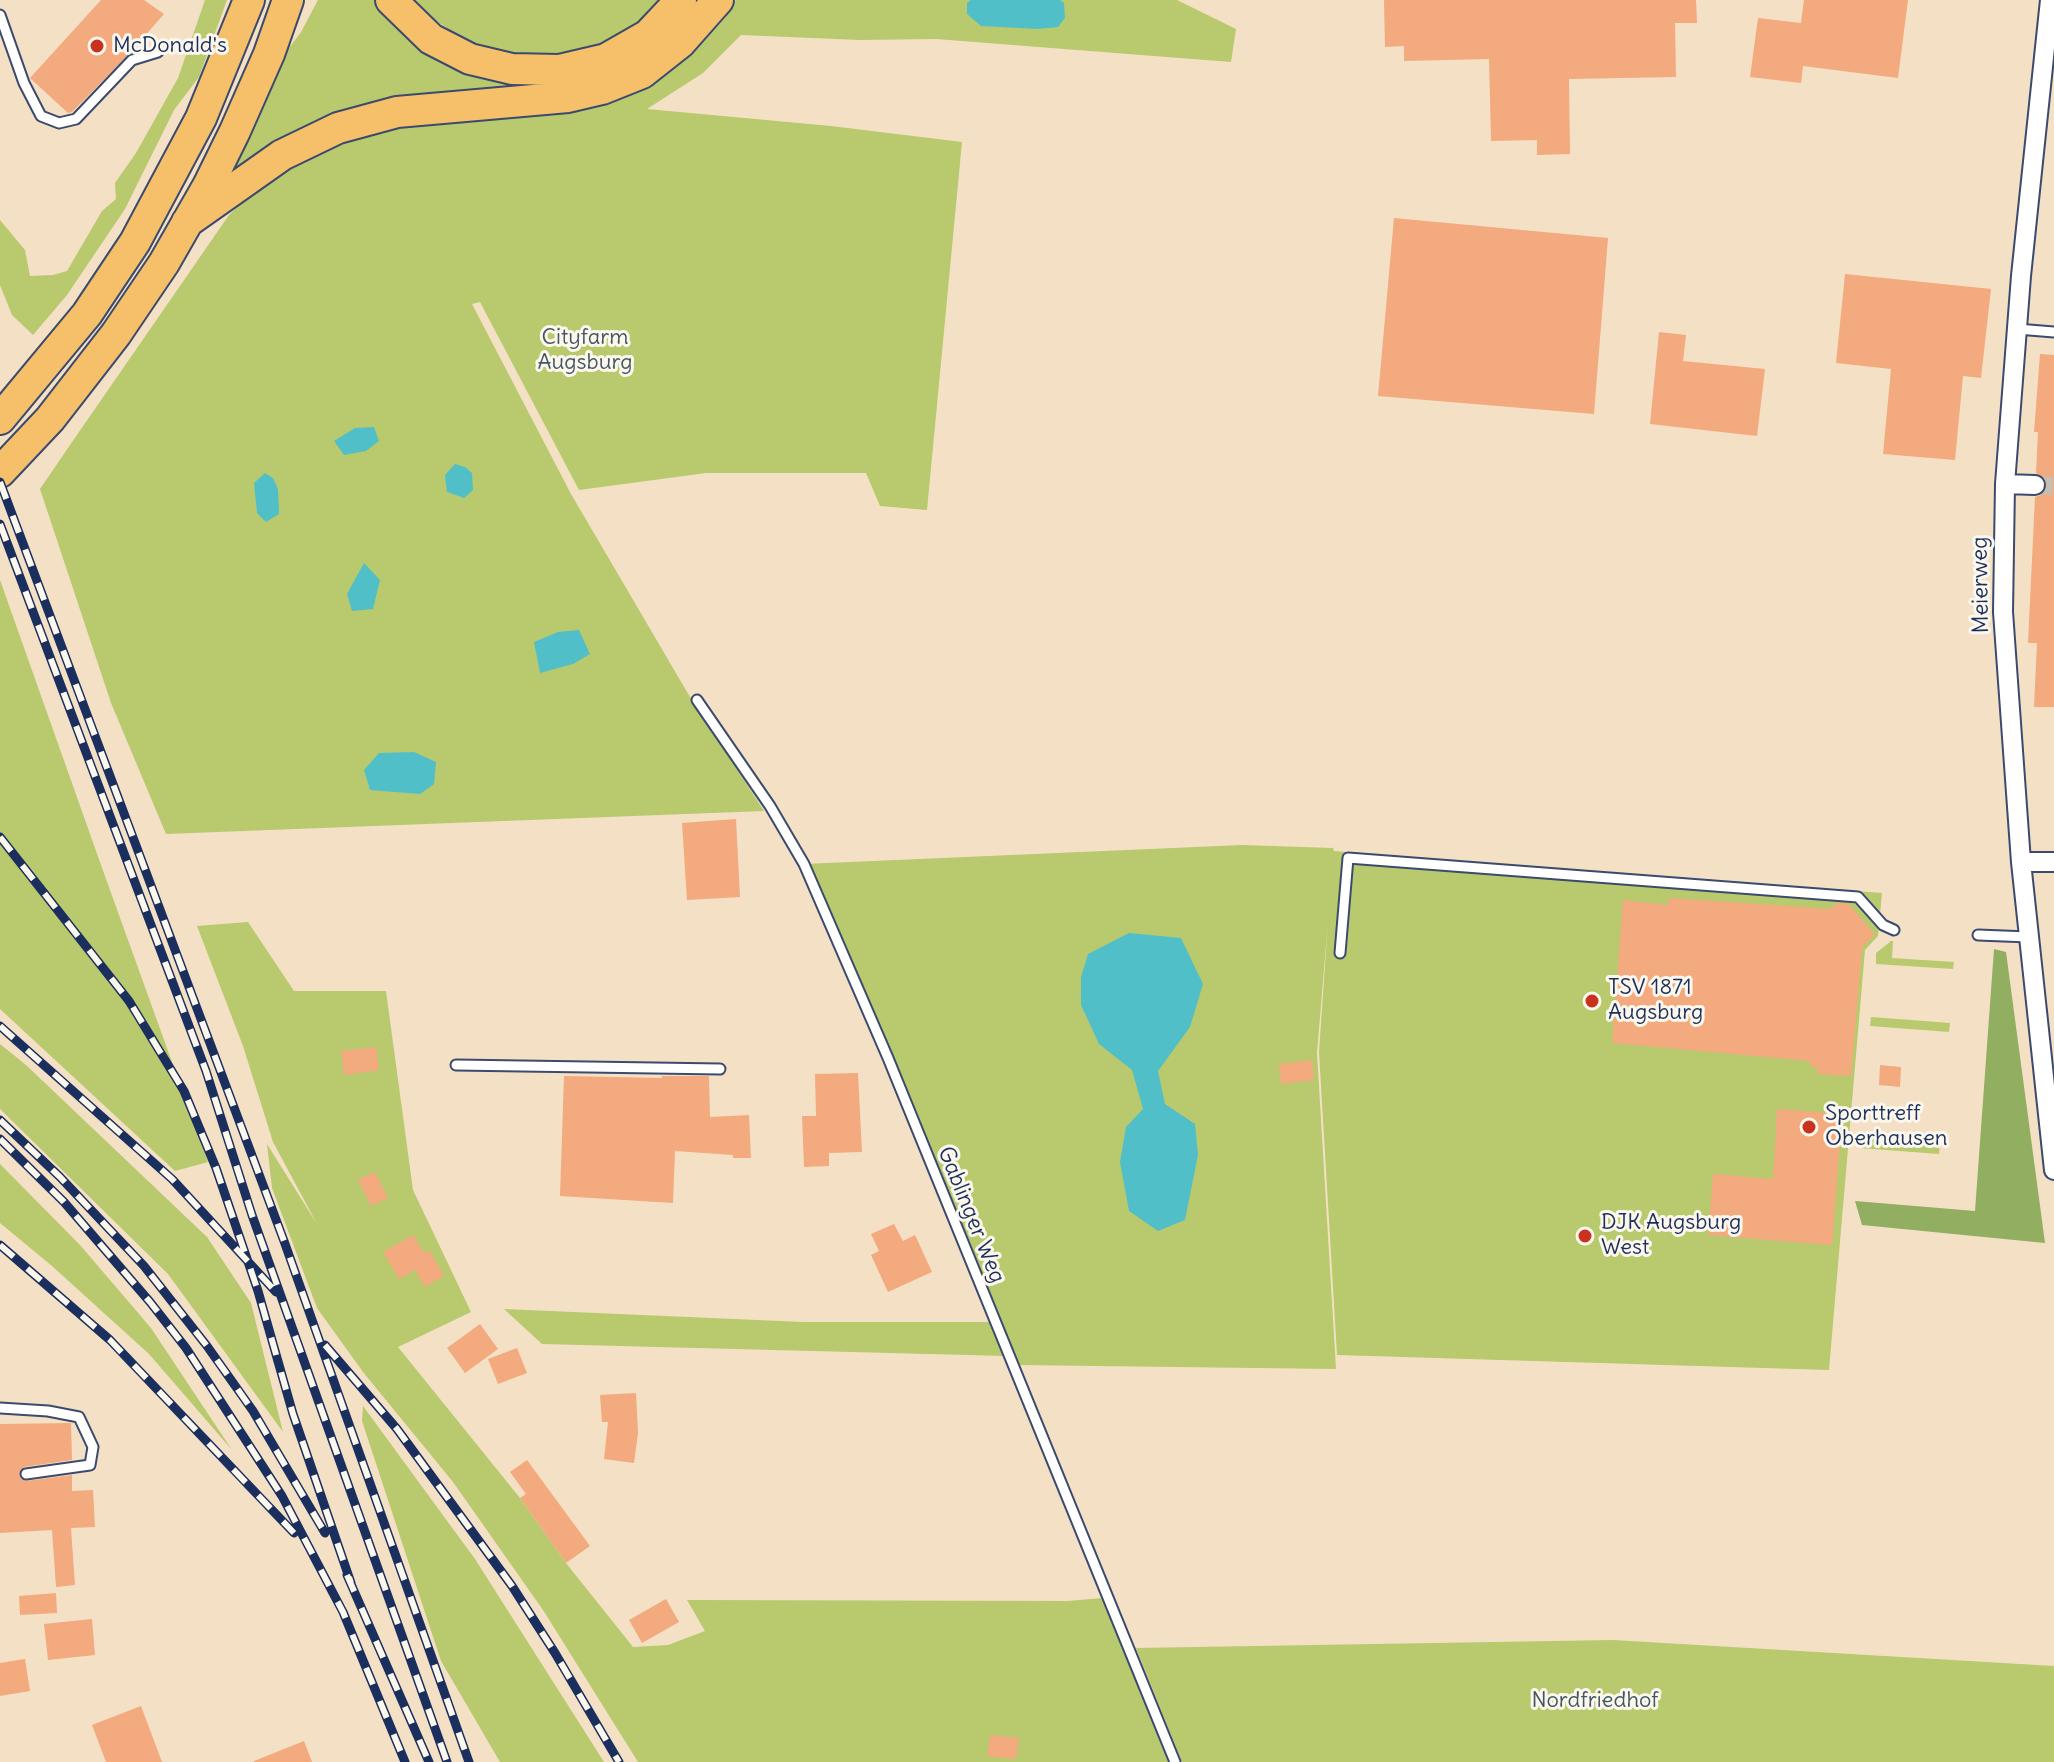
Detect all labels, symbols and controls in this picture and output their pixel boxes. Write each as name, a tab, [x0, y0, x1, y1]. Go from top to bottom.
place label: McDonald's	[113, 33, 227, 59]
marker: McDonald's	[88, 37, 106, 55]
park label: Cityfarm Augsburg	[537, 325, 633, 376]
street label: Meierweg	[1967, 536, 1995, 634]
place label: TSV 1871 Augsburg	[1608, 975, 1703, 1026]
marker: TSV 1871 Augsburg	[1583, 992, 1601, 1010]
place label: Sporttreff Oberhausen	[1825, 1101, 1948, 1152]
marker: Sporttreff Oberhausen	[1800, 1118, 1818, 1136]
street label: Gablinger Weg	[932, 1143, 1010, 1287]
place label: DJK Augsburg West	[1601, 1210, 1741, 1262]
marker: DJK Augsburg West	[1576, 1227, 1594, 1245]
park label: Nordfriedhof	[1531, 1688, 1659, 1714]

